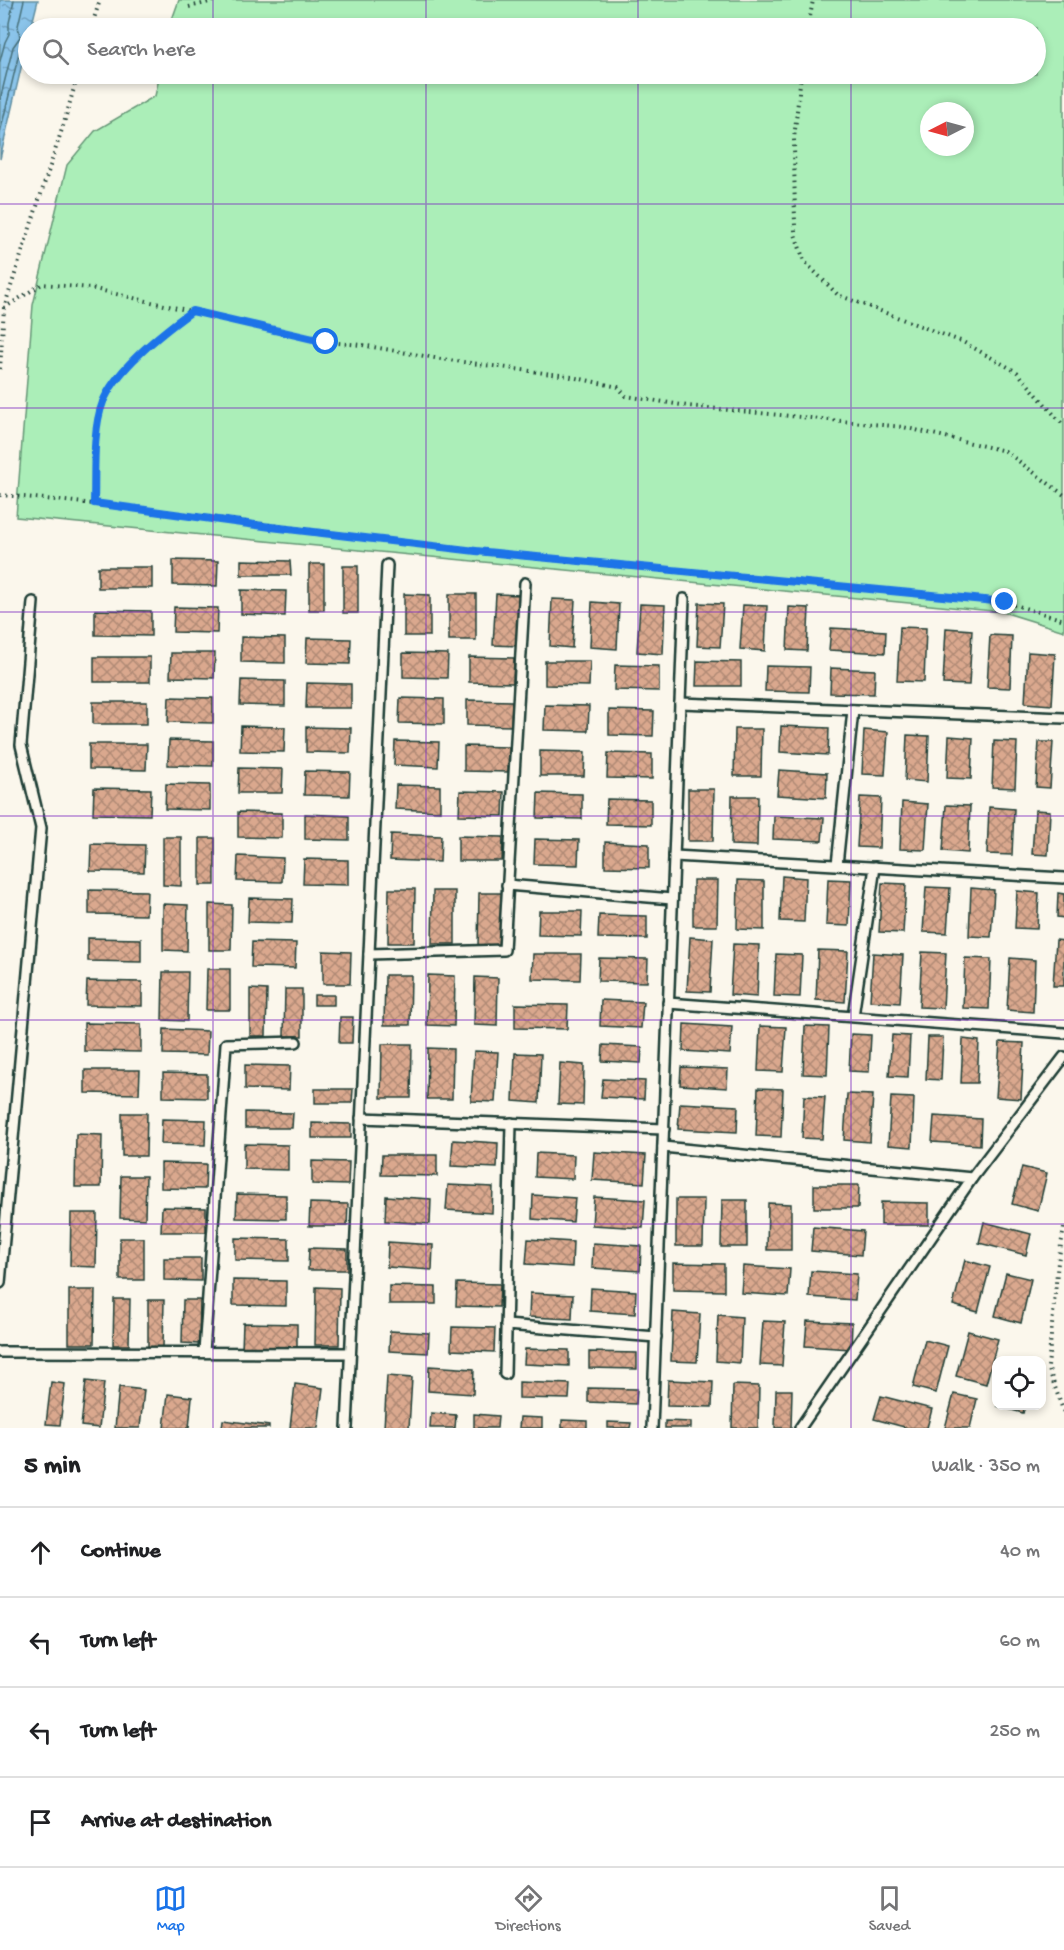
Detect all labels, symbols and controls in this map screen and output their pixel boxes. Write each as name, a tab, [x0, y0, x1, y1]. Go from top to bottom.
search box	[18, 18, 1046, 84]
icon: search	[39, 35, 72, 68]
text: Search here	[87, 38, 195, 64]
north arrow	[920, 102, 974, 156]
route start	[312, 328, 338, 354]
route end	[991, 588, 1017, 614]
map controls	[992, 1356, 1046, 1410]
button: locate	[992, 1356, 1046, 1410]
text: 5 min	[24, 1452, 80, 1483]
text: Walk · 350 m	[932, 1456, 1040, 1479]
icon: ahead	[24, 1536, 57, 1569]
text: Continue	[81, 1539, 161, 1565]
text: 40 m	[1000, 1541, 1040, 1564]
icon: left	[24, 1626, 57, 1659]
text: Turn left	[81, 1629, 155, 1655]
text: 60 m	[1000, 1631, 1040, 1654]
icon: left	[24, 1716, 57, 1749]
text: Turn left	[81, 1719, 155, 1745]
text: 250 m	[989, 1721, 1040, 1744]
icon: arrive	[24, 1806, 57, 1839]
text: Arrive at destination	[81, 1809, 271, 1835]
tab: Map	[154, 1882, 187, 1937]
tab: Directions	[495, 1882, 561, 1937]
tab: Saved	[869, 1882, 910, 1937]

